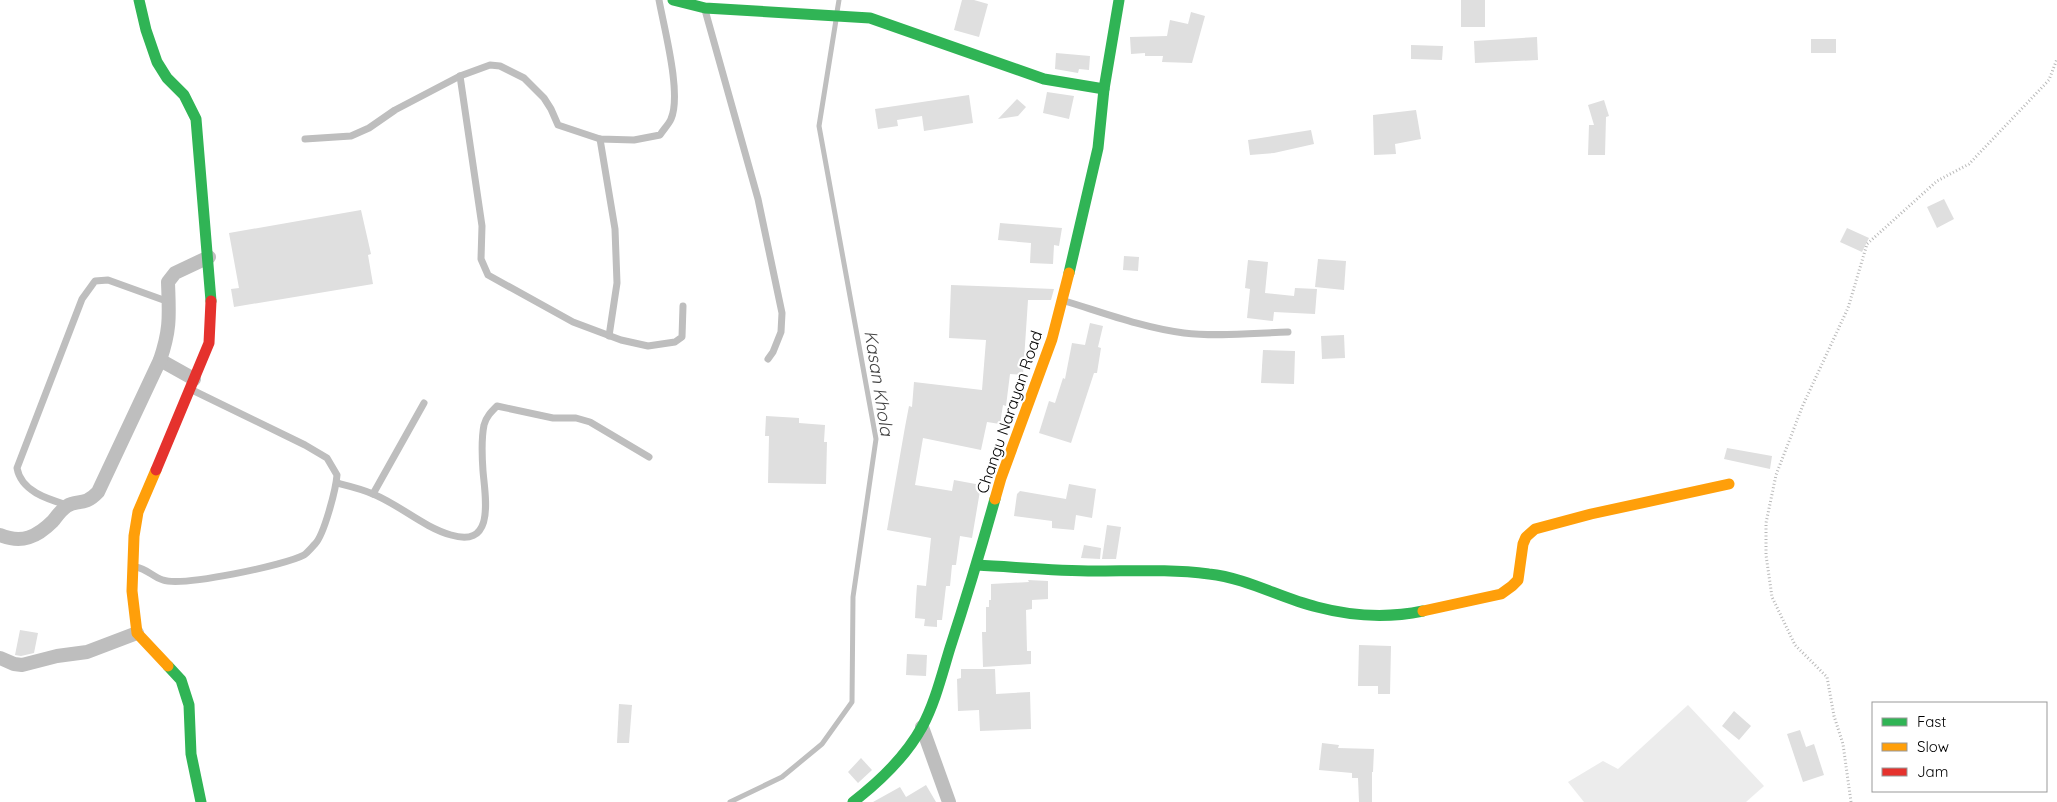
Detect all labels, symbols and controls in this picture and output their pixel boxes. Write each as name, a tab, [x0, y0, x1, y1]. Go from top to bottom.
street label: Changu Narayan Road	[972, 328, 1046, 496]
water label: Kasan Khola	[859, 329, 899, 438]
legend	[1872, 702, 2047, 792]
text: Fast	[1917, 712, 1946, 731]
text: Slow	[1917, 737, 1949, 756]
text: Jam	[1917, 762, 1948, 781]

